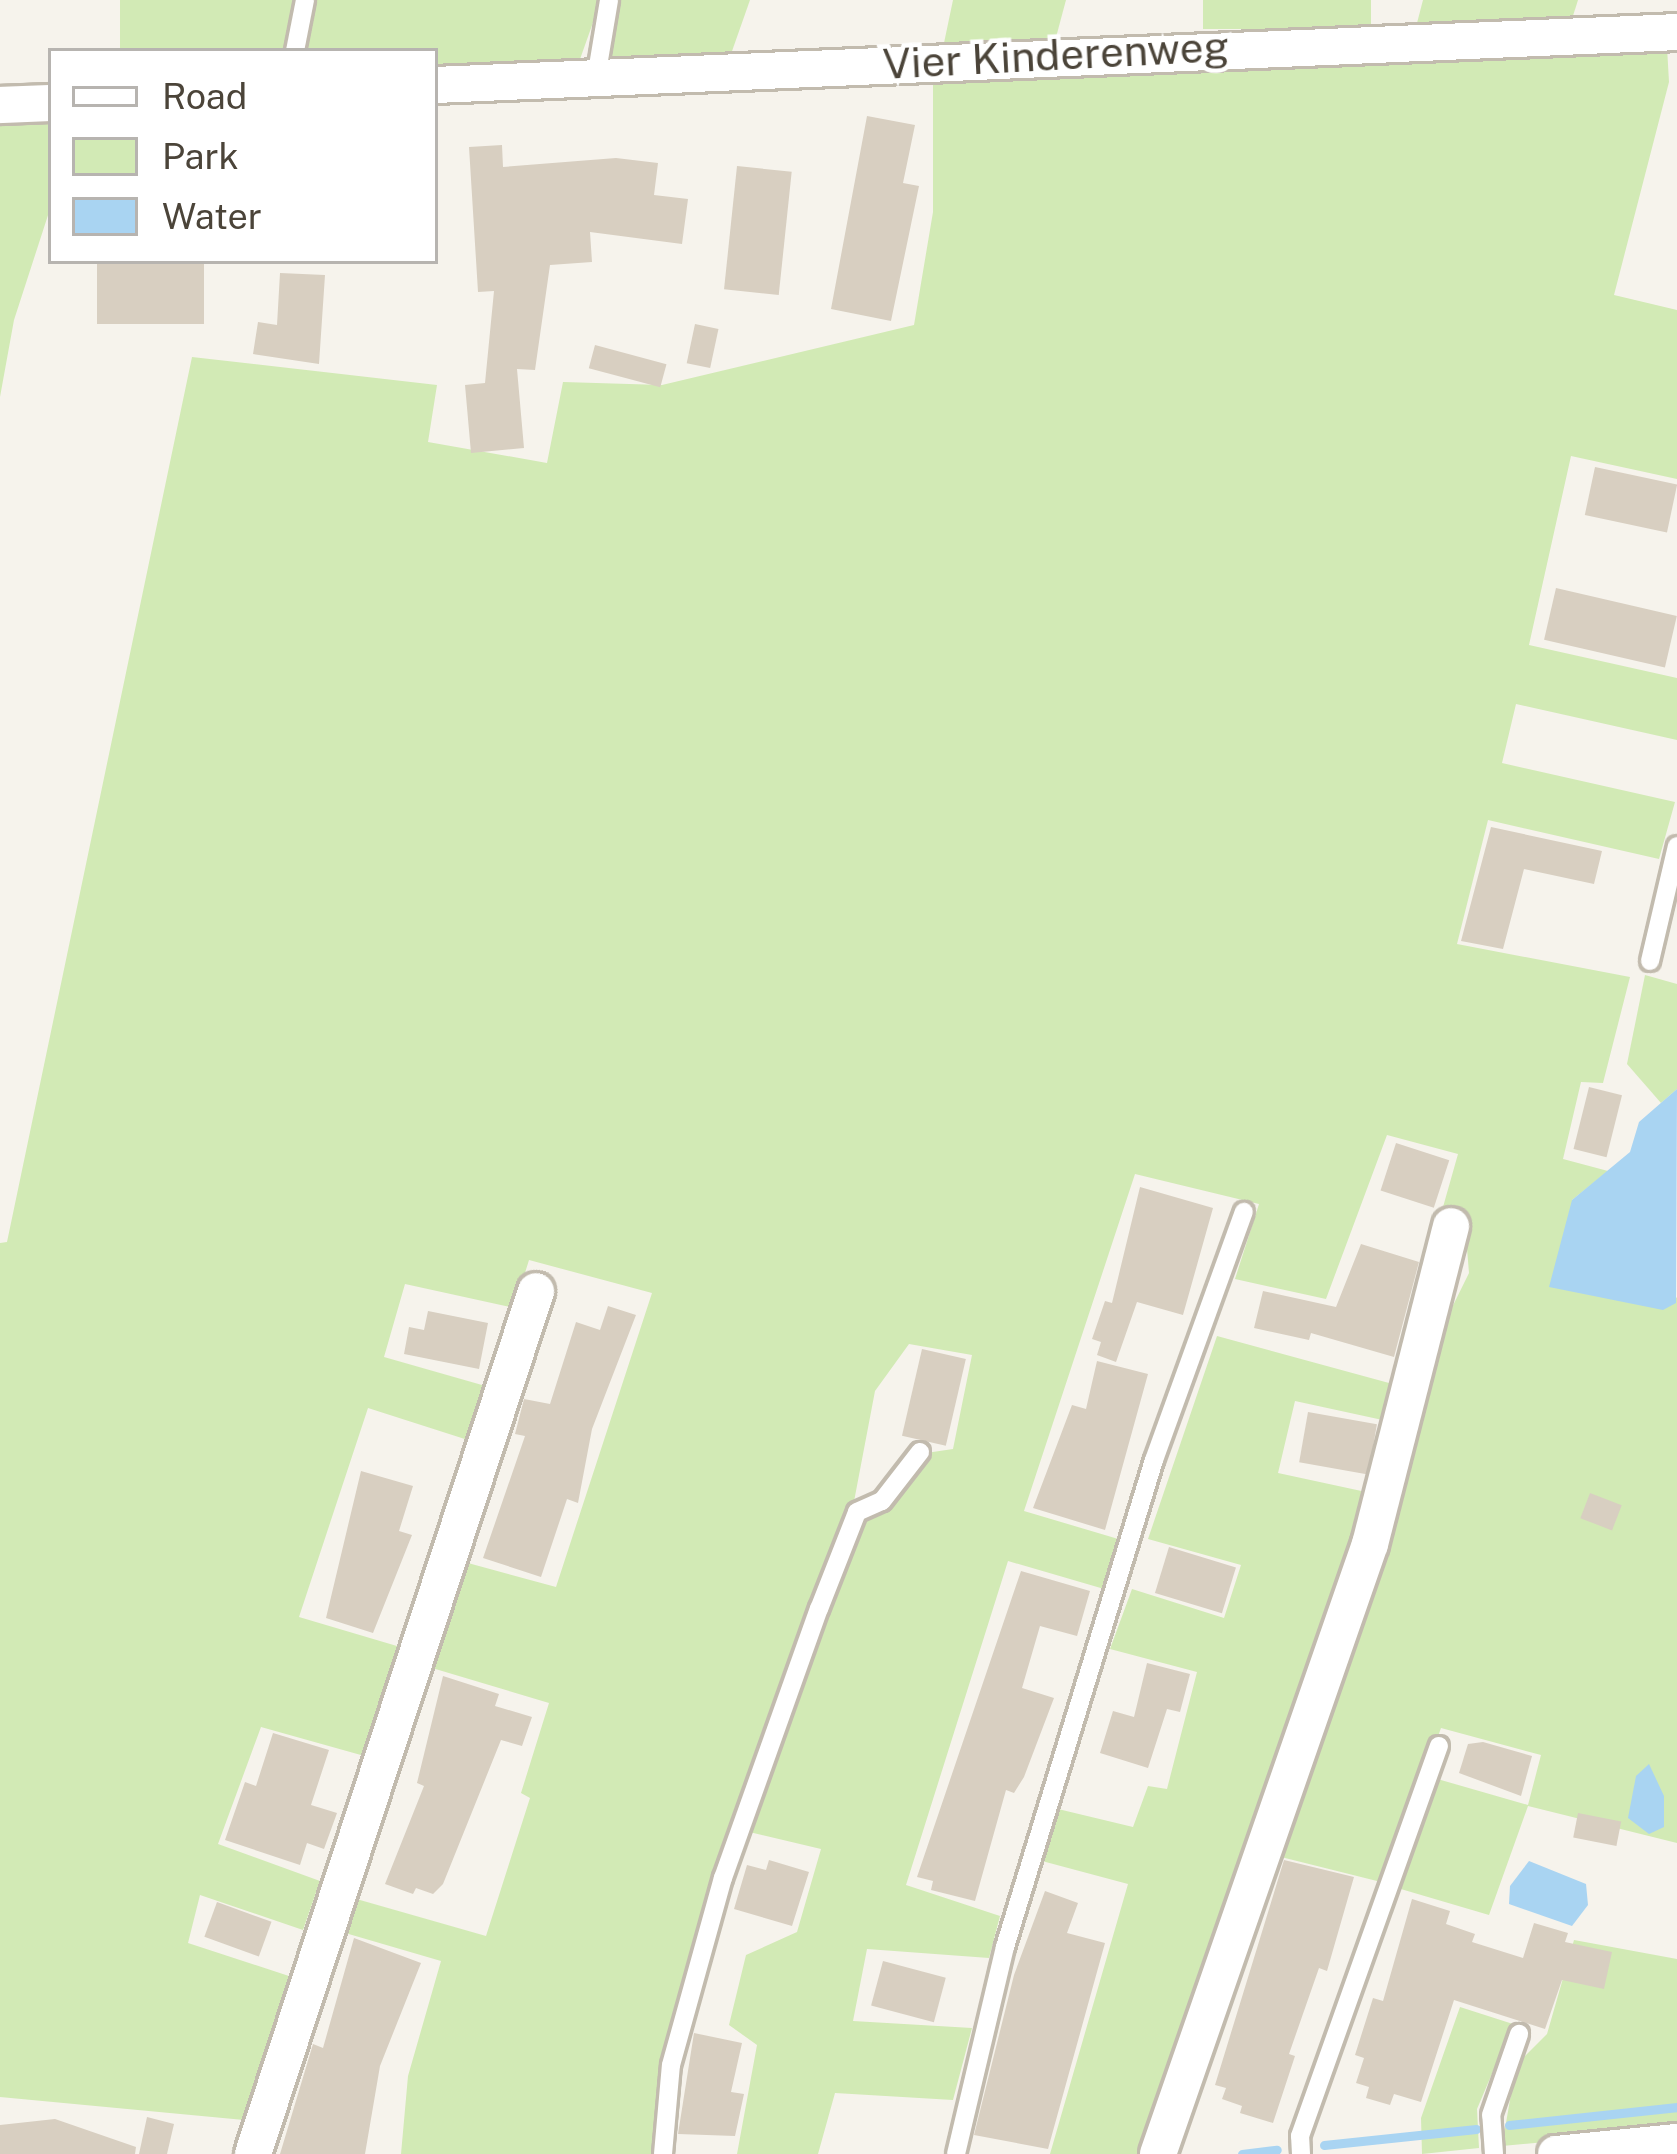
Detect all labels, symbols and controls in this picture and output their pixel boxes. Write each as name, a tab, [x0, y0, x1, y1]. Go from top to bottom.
street label: Vier Kinderenweg	[881, 21, 1231, 89]
legend	[48, 48, 438, 264]
text: Road	[162, 75, 247, 117]
text: Park	[162, 135, 239, 177]
text: Water	[162, 195, 262, 237]

